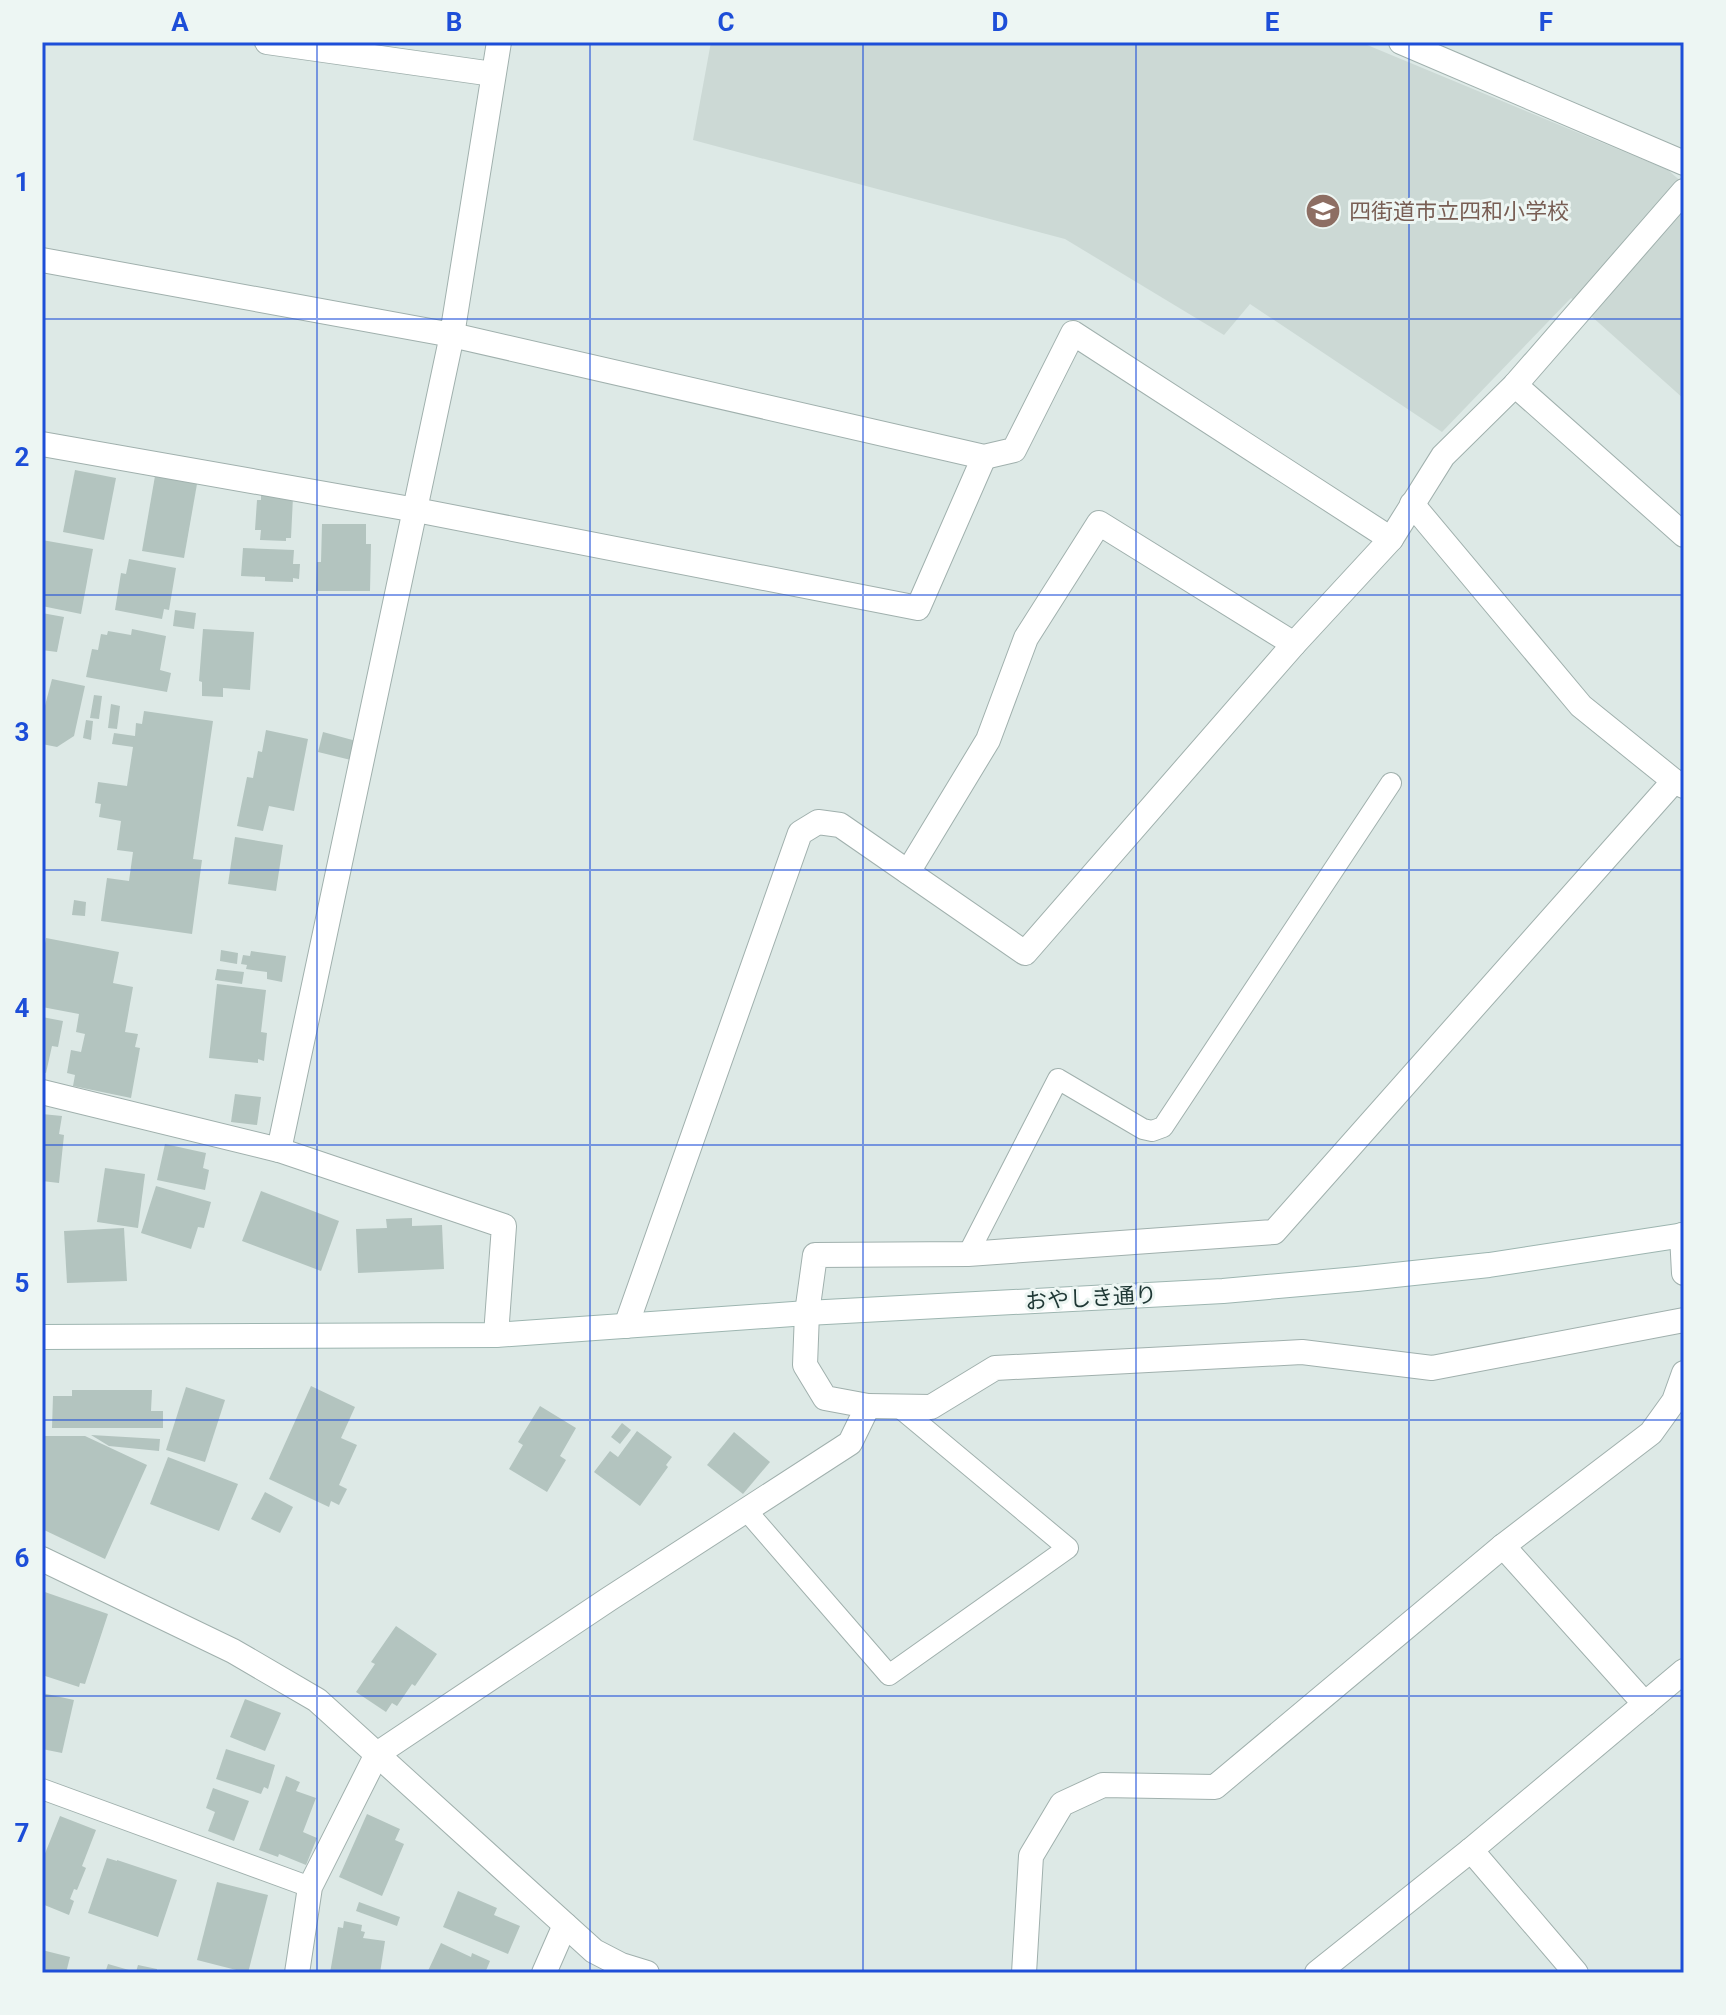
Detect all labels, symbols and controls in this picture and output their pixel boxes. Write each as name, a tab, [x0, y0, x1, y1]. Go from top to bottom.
text: A	[171, 7, 189, 37]
text: B	[446, 7, 462, 37]
text: C	[717, 7, 735, 37]
text: D	[992, 7, 1008, 37]
text: E	[1265, 7, 1280, 37]
text: F	[1539, 7, 1553, 37]
text: 1	[15, 167, 29, 197]
school or university icon: 四街道市立四和小学校	[1304, 192, 1342, 230]
place label: 四街道市立四和小学校	[1349, 199, 1569, 224]
text: 2	[15, 442, 29, 472]
text: 3	[15, 717, 29, 747]
text: 4	[15, 993, 30, 1023]
text: 5	[15, 1268, 29, 1298]
street label: おやしき通り	[1024, 1282, 1158, 1314]
text: 6	[15, 1543, 30, 1573]
text: 7	[15, 1818, 29, 1848]

